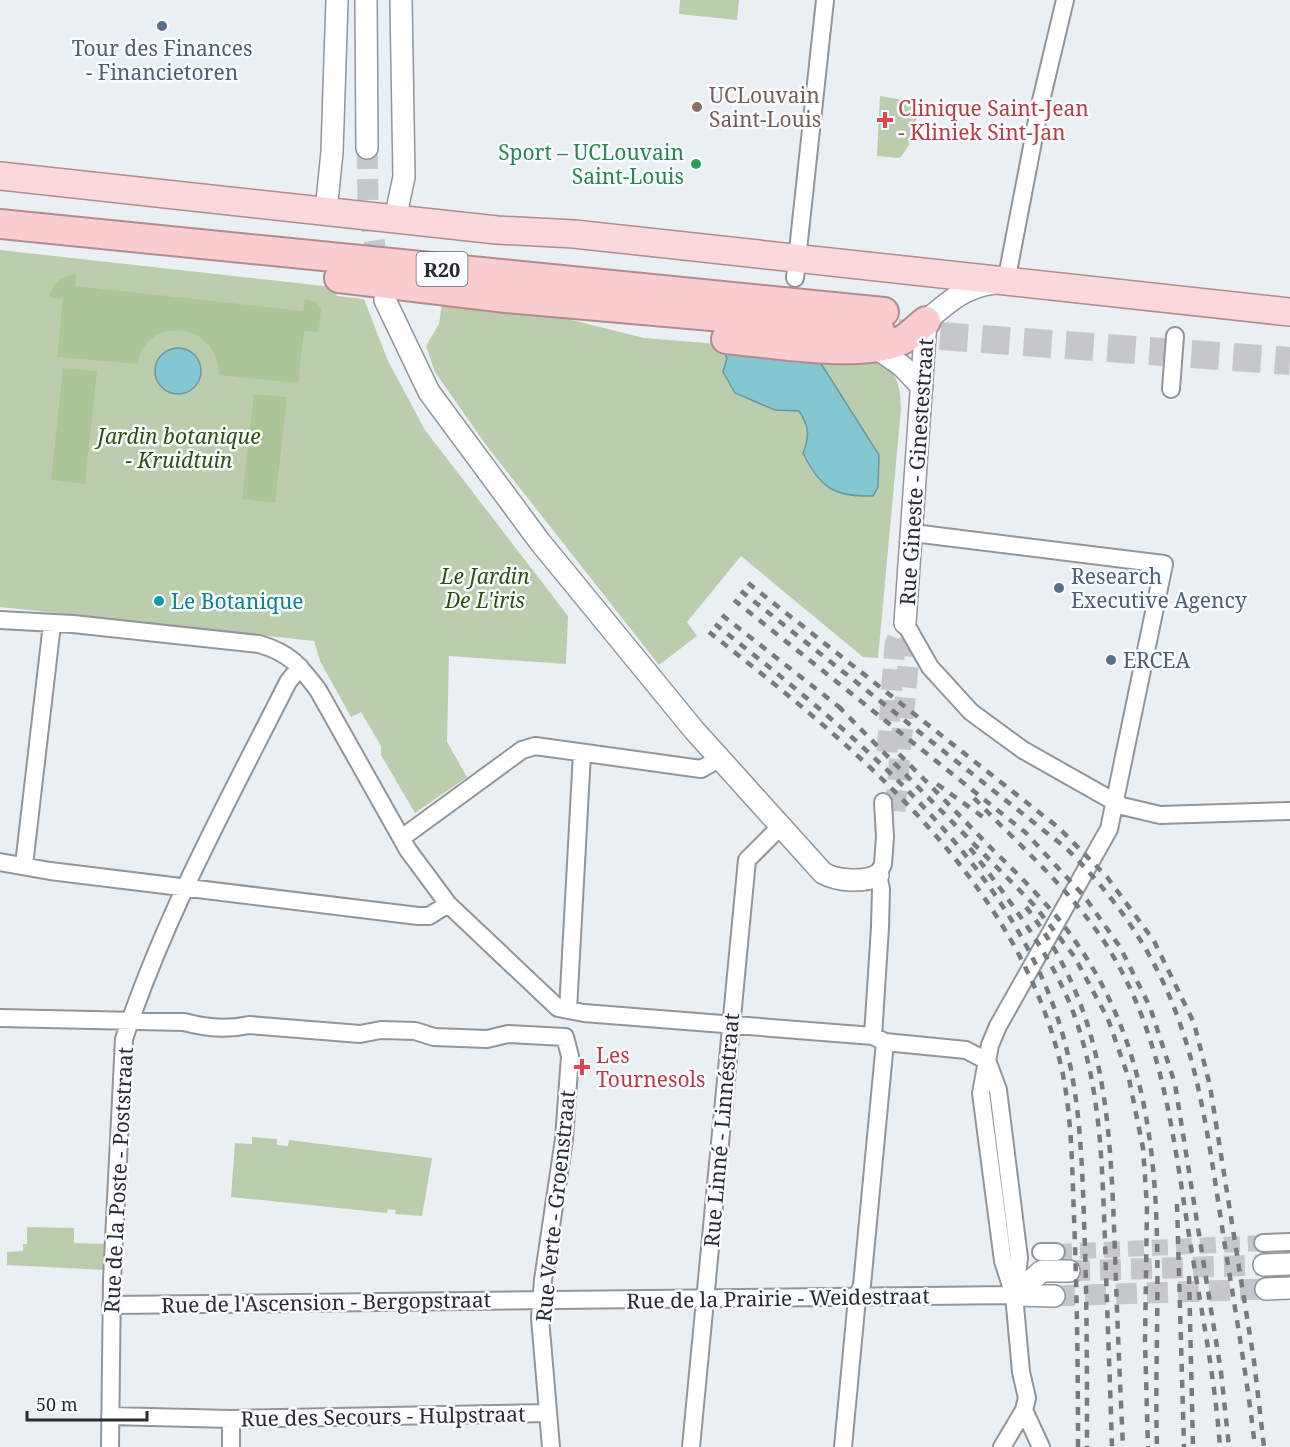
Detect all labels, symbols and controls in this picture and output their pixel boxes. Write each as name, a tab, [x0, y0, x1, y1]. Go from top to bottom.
marker: Tour des Finances - Financietoren	[155, 19, 169, 33]
place label: Tour des Finances - Financietoren	[72, 34, 252, 86]
place label: UCLouvain Saint-Louis	[709, 81, 821, 133]
place label: Clinique Saint-Jean - Kliniek Sint-Jan	[898, 94, 1089, 146]
marker: UCLouvain Saint-Louis	[690, 100, 704, 114]
marker: Clinique Saint-Jean - Kliniek Sint-Jan	[876, 111, 894, 129]
place label: Sport – UCLouvain Saint-Louis	[498, 138, 684, 190]
marker: Sport – UCLouvain Saint-Louis	[689, 157, 703, 171]
road number: R20	[416, 252, 468, 286]
street label: Rue Gineste - Ginestestraat	[893, 337, 939, 607]
park label: Jardin botanique - Kruidtuin	[93, 422, 261, 474]
park label: Le Jardin De L'iris	[439, 562, 530, 614]
place label: Research Executive Agency	[1071, 562, 1247, 614]
marker: Research Executive Agency	[1052, 581, 1066, 595]
place label: Le Botanique	[171, 587, 304, 615]
marker: Le Botanique	[152, 594, 166, 608]
place label: ERCEA	[1123, 646, 1190, 674]
marker: ERCEA	[1104, 653, 1118, 667]
street label: Rue Linné - Linnéstraat	[697, 1012, 745, 1248]
place label: Les Tournesols	[596, 1041, 706, 1093]
street label: Rue de la Poste - Poststraat	[97, 1046, 139, 1314]
marker: Les Tournesols	[573, 1058, 591, 1076]
street label: Rue Verte - Groenstraat	[529, 1089, 581, 1323]
street label: Rue de la Prairie - Weidestraat	[626, 1281, 930, 1315]
street label: Rue de l'Ascension - Bergopstraat	[161, 1285, 491, 1319]
scale bar	[27, 1384, 147, 1422]
text: 50 m	[36, 1392, 78, 1416]
street label: Rue des Secours - Hulpstraat	[240, 1400, 526, 1432]

